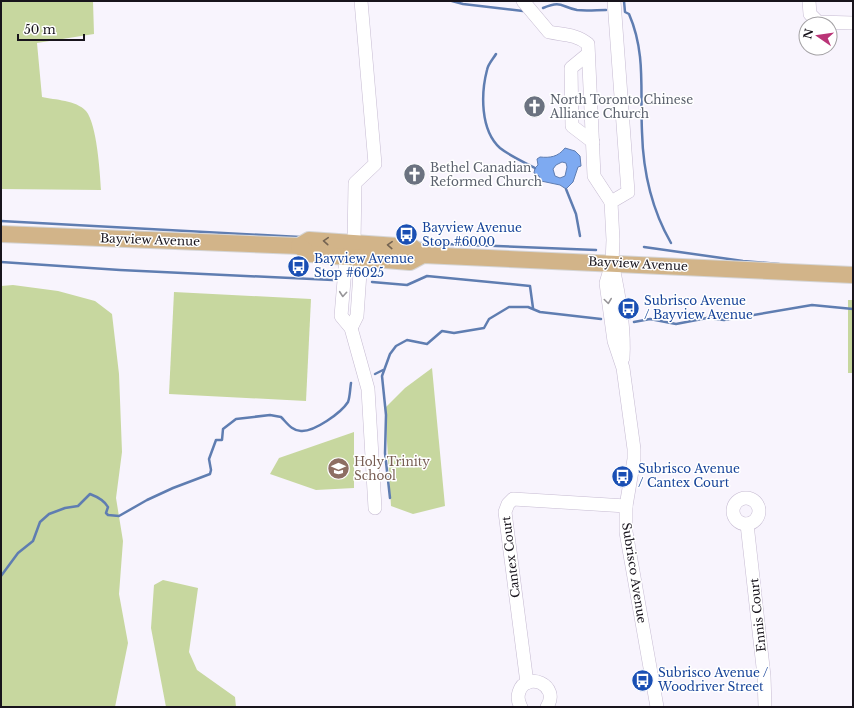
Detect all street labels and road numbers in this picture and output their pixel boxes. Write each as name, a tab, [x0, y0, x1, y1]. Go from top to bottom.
street label: Bayview Avenue	[100, 230, 200, 249]
street label: Bayview Avenue	[588, 253, 688, 274]
street label: Cantex Court	[498, 515, 523, 599]
street label: Subrisco Avenue	[619, 521, 650, 625]
street label: Ennis Court	[746, 577, 769, 653]

